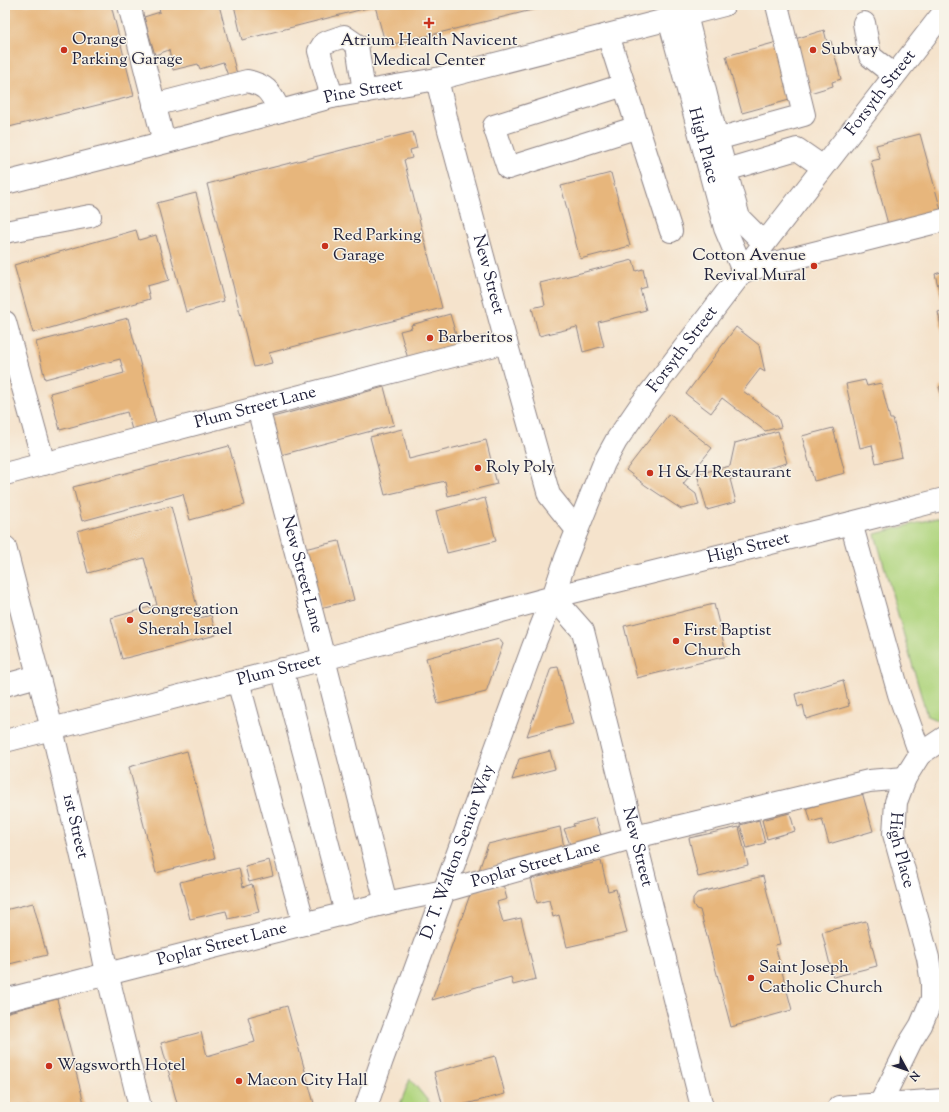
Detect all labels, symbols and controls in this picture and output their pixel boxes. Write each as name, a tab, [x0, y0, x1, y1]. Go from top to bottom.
marker: Atrium Health Navicent Medical Center	[423, 17, 435, 29]
place label: Orange Parking Garage	[72, 28, 183, 72]
place label: Atrium Health Navicent Medical Center	[340, 29, 518, 73]
place label: Subway	[821, 38, 879, 62]
marker: Orange Parking Garage	[59, 45, 69, 55]
marker: Subway	[808, 45, 818, 55]
street label: Forsyth Street	[840, 45, 922, 141]
street label: Pine Street	[321, 73, 405, 111]
street label: High Place	[681, 105, 725, 186]
place label: Red Parking Garage	[333, 224, 421, 268]
street label: New Street	[466, 232, 510, 317]
marker: Red Parking Garage	[320, 241, 330, 251]
place label: Cotton Avenue Revival Mural	[692, 244, 806, 288]
marker: Cotton Avenue Revival Mural	[809, 261, 819, 271]
street label: Forsyth Street	[642, 301, 724, 398]
place label: Barberitos	[438, 326, 513, 350]
marker: Barberitos	[425, 333, 435, 343]
street label: Plum Street Lane	[192, 380, 319, 436]
place label: Roly Poly	[486, 456, 555, 480]
place label: H & H Restaurant	[658, 461, 791, 485]
marker: Roly Poly	[473, 463, 483, 473]
marker: H & H Restaurant	[645, 468, 655, 478]
street label: New Street Lane	[275, 513, 329, 636]
street label: High Street	[705, 527, 792, 570]
place label: Congregation Sherah Israel	[138, 598, 239, 642]
marker: Congregation Sherah Israel	[125, 615, 135, 625]
place label: First Baptist Church	[684, 619, 771, 663]
marker: First Baptist Church	[671, 636, 681, 646]
street label: Plum Street	[235, 648, 324, 693]
street label: D. T. Walton Senior Way	[415, 761, 501, 943]
street label: 1st Street	[56, 792, 94, 861]
street label: New Street	[616, 805, 659, 890]
street label: High Place	[881, 811, 920, 891]
street label: Poplar Street Lane	[469, 835, 603, 895]
street label: Poplar Street Lane	[155, 917, 290, 973]
place label: Saint Joseph Catholic Church	[759, 956, 883, 1000]
marker: Saint Joseph Catholic Church	[746, 973, 756, 983]
north arrow	[887, 1050, 927, 1090]
place label: Wagsworth Hotel	[57, 1054, 186, 1078]
marker: Wagsworth Hotel	[44, 1061, 54, 1071]
text: N	[905, 1067, 923, 1084]
place label: Macon City Hall	[247, 1069, 368, 1093]
marker: Macon City Hall	[234, 1076, 244, 1086]

